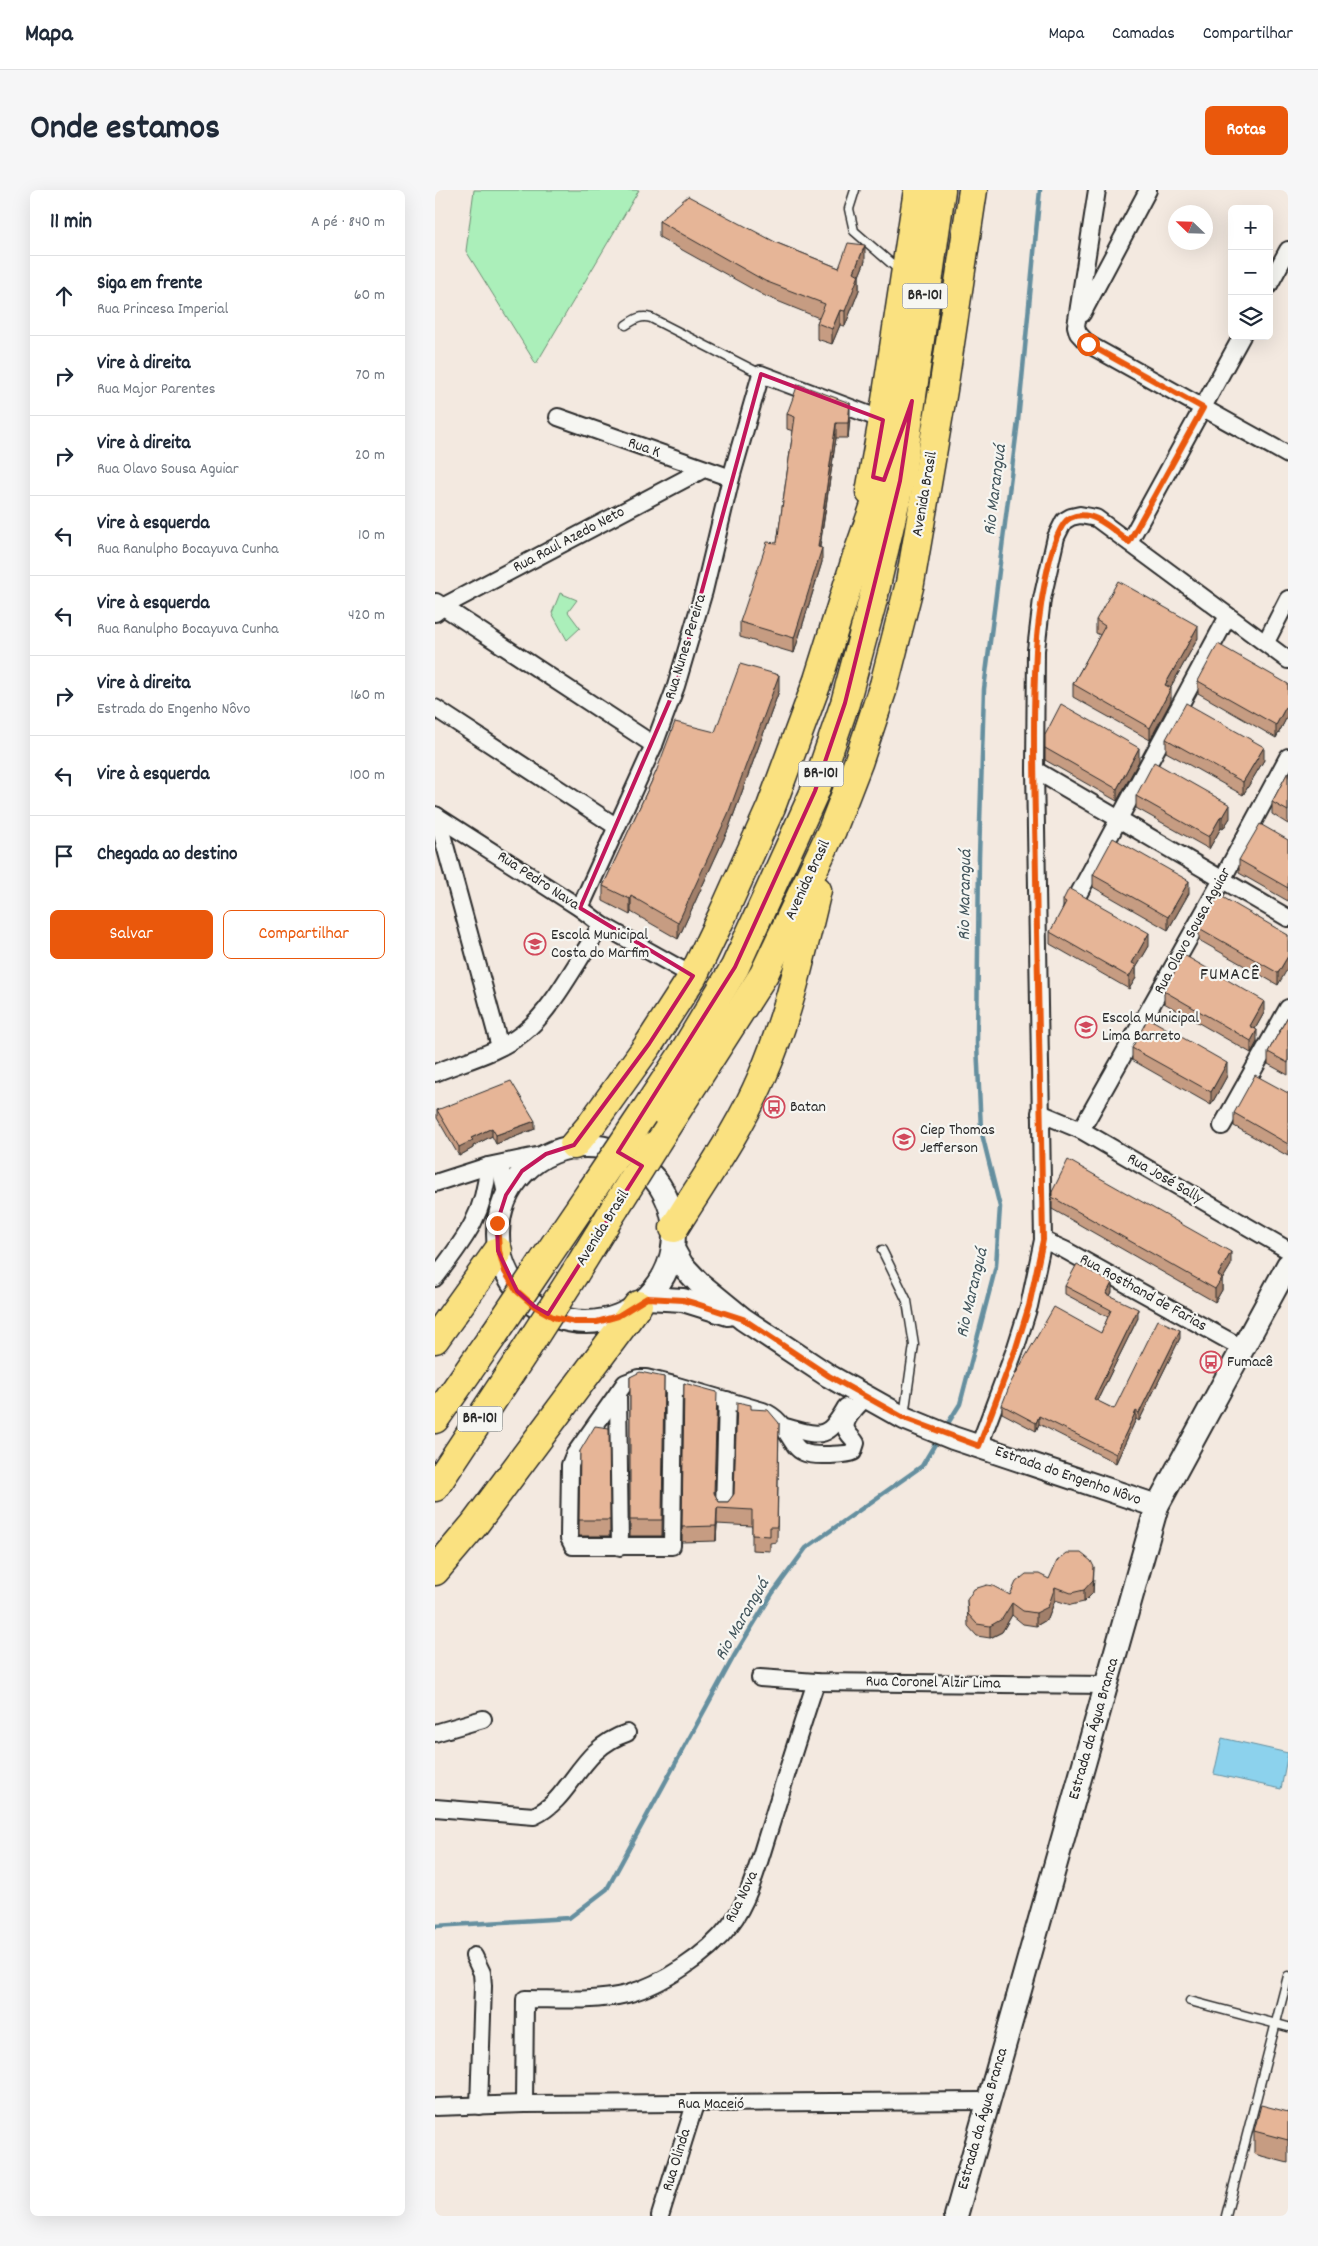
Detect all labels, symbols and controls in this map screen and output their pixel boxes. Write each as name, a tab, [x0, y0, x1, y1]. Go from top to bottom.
text: Mapa	[25, 18, 73, 52]
text: Mapa	[1048, 22, 1084, 47]
text: Camadas	[1112, 22, 1175, 47]
text: Compartilhar	[1203, 22, 1293, 47]
text: Onde estamos	[30, 105, 220, 155]
button: Rotas	[1205, 106, 1288, 155]
north arrow	[1168, 205, 1213, 250]
map controls	[1228, 205, 1273, 340]
button: +	[1228, 205, 1273, 250]
text: 11 min	[50, 208, 92, 238]
text: A pé · 840 m	[311, 211, 385, 234]
button: −	[1228, 250, 1273, 295]
text: Siga em frente	[97, 271, 202, 298]
icon: ahead	[50, 282, 78, 310]
text: 60 m	[354, 284, 385, 307]
road number: BR-101	[903, 284, 947, 308]
button: layers	[1228, 295, 1273, 340]
text: Rua Princesa Imperial	[97, 298, 228, 321]
route start	[1077, 333, 1100, 356]
text: Vire à direita	[97, 351, 190, 378]
icon: right	[50, 362, 78, 390]
text: 70 m	[355, 364, 385, 387]
text: Rua Major Parentes	[97, 378, 215, 401]
text: Vire à direita	[97, 431, 190, 458]
street label: Rua K	[625, 432, 663, 464]
water label: Rio Maranguá	[978, 441, 1014, 537]
icon: right	[50, 442, 78, 470]
text: 20 m	[355, 444, 385, 467]
street label: Avenida Brasil	[906, 449, 944, 538]
text: Rua Olavo Sousa Aguiar	[97, 458, 239, 481]
street label: Rua Raul Azedo Neto	[509, 501, 629, 579]
text: Vire à esquerda	[97, 511, 209, 538]
icon: left	[50, 522, 78, 550]
text: 10 m	[358, 524, 385, 547]
text: Rua Ranulpho Bocayuva Cunha	[97, 538, 279, 561]
text: Vire à esquerda	[97, 591, 209, 618]
street label: Rua Nunes Pereira	[659, 591, 713, 703]
icon: left	[50, 602, 78, 630]
text: 420 m	[348, 604, 385, 627]
text: Rua Ranulpho Bocayuva Cunha	[97, 618, 279, 641]
text: Vire à direita	[97, 671, 190, 698]
icon: right	[50, 682, 78, 710]
text: 160 m	[350, 684, 385, 707]
text: Estrada do Engenho Nôvo	[97, 698, 250, 721]
icon: left	[50, 762, 78, 790]
text: Vire à esquerda	[97, 762, 209, 789]
road number: BR-101	[799, 762, 843, 786]
text: 100 m	[349, 764, 385, 787]
street label: Avenida Brasil	[779, 836, 837, 924]
icon: arrive	[50, 842, 78, 870]
text: Chegada ao destino	[97, 842, 238, 869]
street label: Rua Pedro Nava	[492, 846, 584, 917]
water label: Rio Maranguá	[953, 847, 979, 941]
street label: Rua Olavo Sousa Aguiar	[1149, 863, 1237, 999]
button: Salvar	[50, 910, 213, 959]
button: Compartilhar	[223, 910, 385, 959]
place label: Escola Municipal Costa do Marfim	[551, 924, 649, 965]
school or university icon: Escola Municipal Costa do Marfim	[523, 932, 547, 956]
district label: FUMACÊ	[1200, 963, 1260, 988]
place label: Escola Municipal Lima Barreto	[1102, 1007, 1199, 1048]
school or university icon: Escola Municipal Lima Barreto	[1074, 1015, 1098, 1039]
bus stop icon: Batan	[762, 1095, 786, 1119]
place label: Batan	[790, 1096, 826, 1119]
place label: Ciep Thomas Jefferson	[920, 1119, 995, 1160]
school or university icon: Ciep Thomas Jefferson	[892, 1127, 916, 1151]
street label: Rua José Sally	[1123, 1148, 1208, 1210]
street label: Avenida Brasil	[570, 1185, 636, 1271]
route end	[486, 1212, 509, 1235]
water label: Rio Maranguá	[951, 1244, 996, 1340]
street label: Rua Rosthand de Farias	[1075, 1248, 1211, 1338]
bus stop icon: Fumacê	[1199, 1350, 1223, 1374]
place label: Fumacê	[1227, 1351, 1273, 1374]
road number: BR-101	[457, 1406, 503, 1432]
street label: Estrada do Engenho Nôvo	[992, 1440, 1144, 1512]
water label: Rio Maranguá	[709, 1572, 778, 1666]
street label: Estrada da Água Branca	[1063, 1655, 1125, 1803]
street label: Rua Coronel Alzir Lima	[865, 1670, 1001, 1696]
street label: Rua Nova	[720, 1867, 765, 1927]
street label: Estrada da Água Branca	[952, 2045, 1014, 2193]
street label: Rua Maceió	[678, 2093, 744, 2116]
street label: Rua Olinda	[657, 2125, 698, 2194]

